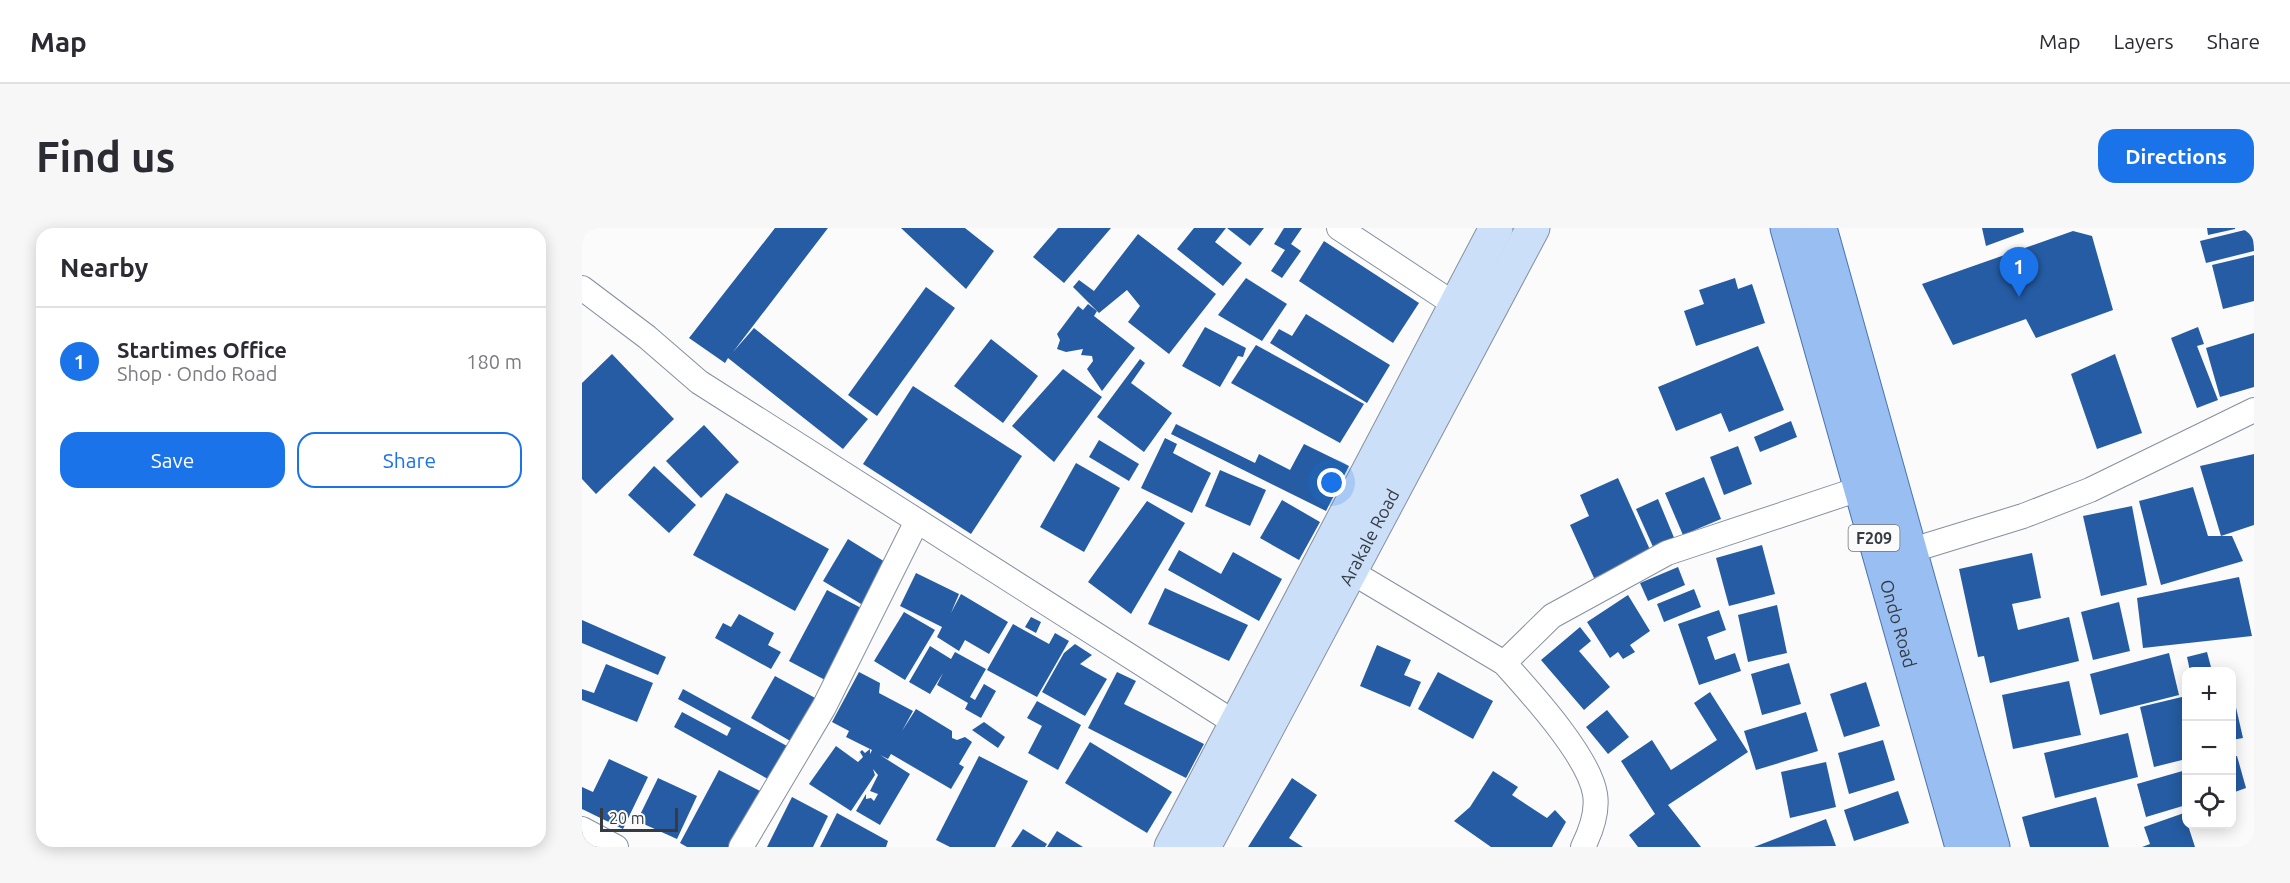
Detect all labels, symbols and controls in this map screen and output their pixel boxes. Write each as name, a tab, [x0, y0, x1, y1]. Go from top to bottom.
text: Map	[30, 26, 87, 57]
text: Map	[2039, 29, 2080, 53]
text: Layers	[2113, 29, 2174, 53]
text: Share	[2207, 29, 2260, 53]
button: Directions	[2098, 129, 2254, 183]
text: Find us	[36, 133, 175, 180]
pin: 1	[2000, 248, 2038, 297]
text: Nearby	[60, 253, 148, 282]
text: Startimes Office	[117, 337, 287, 362]
text: 1	[74, 350, 85, 373]
text: 180 m	[466, 350, 522, 373]
text: Shop · Ondo Road	[117, 362, 277, 385]
button: Save	[60, 432, 285, 488]
button: Share	[297, 432, 522, 488]
your location	[1317, 468, 1346, 497]
street label: Arakale Road	[1335, 485, 1403, 589]
road number: F209	[1848, 525, 1900, 551]
street label: Ondo Road	[1877, 577, 1921, 670]
map controls	[2182, 667, 2236, 829]
button: +	[2182, 667, 2236, 721]
button: −	[2182, 721, 2236, 775]
button: locate	[2182, 775, 2236, 829]
scale bar	[600, 805, 678, 832]
text: 20 m	[609, 809, 645, 827]

